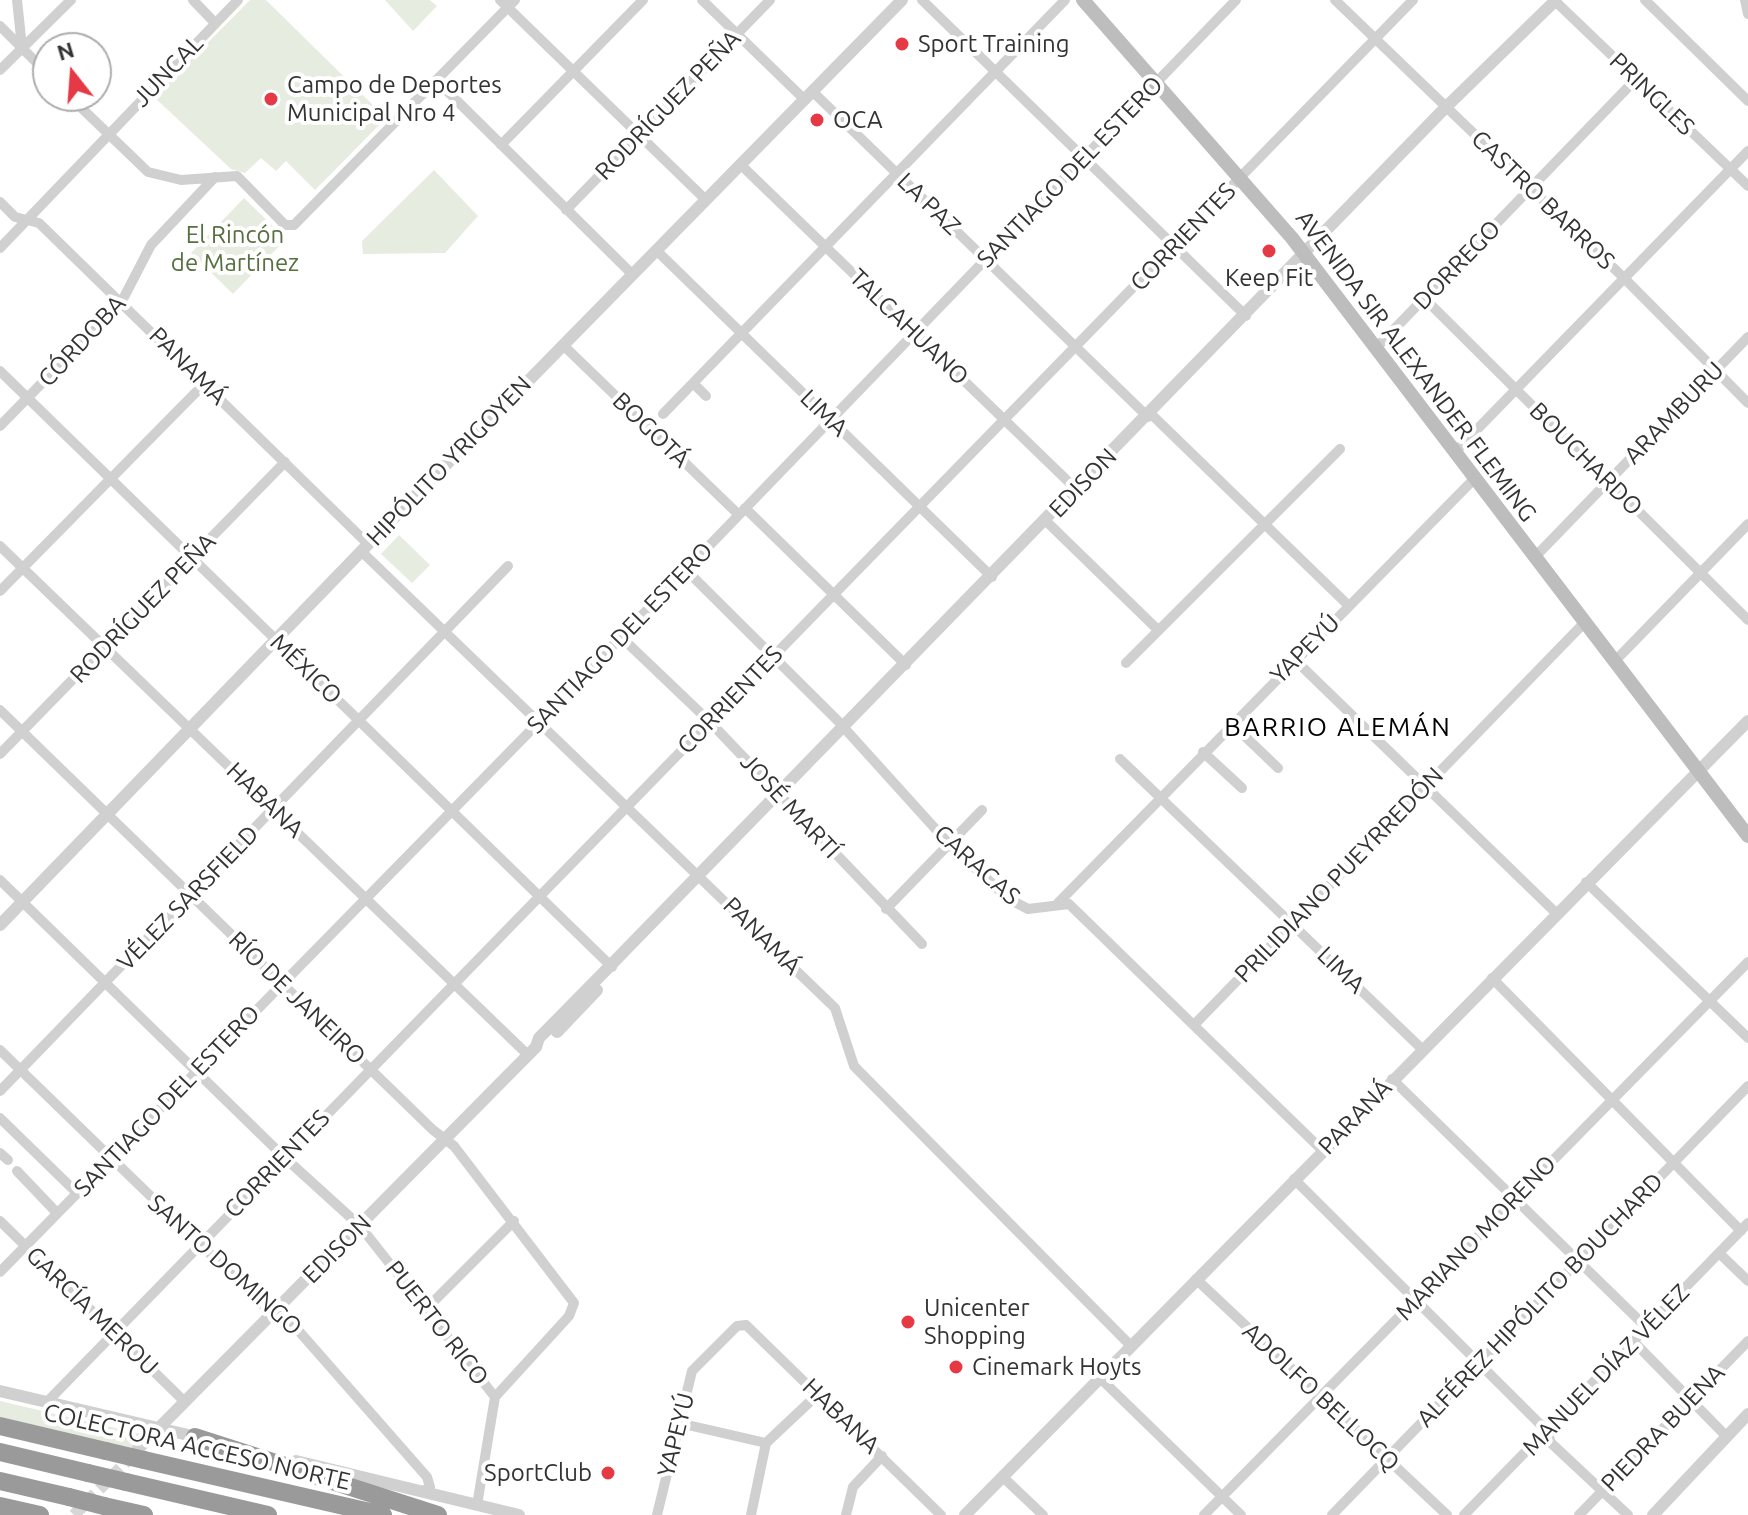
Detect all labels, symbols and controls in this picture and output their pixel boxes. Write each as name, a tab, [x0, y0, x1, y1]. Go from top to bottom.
street label: RODRÍGUEZ PEÑA	[589, 24, 747, 186]
street label: JUNCAL	[127, 29, 209, 113]
place label: Sport Training	[918, 30, 1069, 58]
north arrow	[32, 32, 112, 112]
marker: Sport Training	[893, 35, 911, 53]
text: N	[54, 36, 77, 65]
street label: PRINGLES	[1604, 47, 1700, 141]
street label: SANTIAGO DEL ESTERO	[971, 70, 1169, 274]
place label: Campo de Deportes Municipal Nro 4	[287, 71, 502, 127]
marker: Campo de Deportes Municipal Nro 4	[262, 90, 280, 108]
place label: OCA	[833, 106, 882, 134]
marker: OCA	[808, 111, 826, 129]
street label: CASTRO BARROS	[1465, 124, 1621, 276]
street label: LA PAZ	[891, 167, 967, 241]
street label: CORRIENTES	[1124, 177, 1242, 297]
street label: AVENIDA SIR ALEXANDER FLEMING	[1290, 205, 1542, 527]
street label: DORREGO	[1407, 214, 1507, 316]
park label: El Rincón de Martínez	[171, 221, 299, 277]
marker: Keep Fit	[1260, 242, 1278, 260]
street label: TALCAHUANO	[843, 263, 975, 391]
place label: Keep Fit	[1225, 264, 1313, 292]
street label: CÓRDOBA	[32, 289, 132, 393]
street label: PANAMÁ	[143, 321, 233, 411]
street label: ARAMBURU	[1618, 356, 1730, 470]
street label: HIPÓLITO YRIGOYEN	[361, 370, 537, 552]
street label: LIMA	[794, 384, 854, 442]
street label: BOGOTÁ	[607, 386, 695, 474]
street label: BOUCHARDO	[1524, 397, 1648, 521]
street label: EDISON	[1043, 442, 1123, 524]
street label: RODRÍGUEZ PEÑA	[64, 527, 222, 689]
street label: SANTIAGO DEL ESTERO	[521, 536, 719, 740]
street label: YAPEYÚ	[1264, 608, 1346, 690]
street label: MÉXICO	[264, 628, 348, 710]
street label: CORRIENTES	[671, 640, 789, 760]
district label: BARRIO ALEMÁN	[1224, 711, 1452, 743]
street label: JOSÉ MARTÍ	[734, 748, 846, 864]
street label: HABANA	[221, 756, 309, 844]
street label: PRILIDIANO PUEYRREDÓN	[1229, 761, 1449, 989]
street label: VÉLEZ SARSFIELD	[111, 819, 265, 977]
street label: CARACAS	[928, 819, 1026, 911]
street label: PANAMÁ	[717, 891, 807, 981]
street label: RÍO DE JANEIRO	[223, 926, 371, 1070]
street label: LIMA	[1311, 941, 1371, 999]
street label: SANTIAGO DEL ESTERO	[68, 999, 266, 1203]
street label: PARANÁ	[1312, 1074, 1398, 1160]
street label: CORRIENTES	[218, 1104, 336, 1224]
street label: MARIANO MORENO	[1390, 1150, 1562, 1326]
street label: ALFÉREZ HIPÓLITO BOUCHARD	[1411, 1167, 1669, 1433]
street label: SANTO DOMINGO	[142, 1189, 308, 1341]
street label: EDISON	[297, 1209, 377, 1289]
street label: GARCÍA MEROU	[20, 1241, 164, 1381]
street label: PUERTO RICO	[379, 1255, 495, 1391]
street label: MANUEL DÍAZ VÉLEZ	[1517, 1278, 1695, 1462]
place label: Unicenter Shopping	[924, 1294, 1030, 1350]
marker: Unicenter Shopping	[899, 1313, 917, 1331]
street label: ADOLFO BELLOCQ	[1237, 1317, 1405, 1477]
place label: Cinemark Hoyts	[972, 1353, 1141, 1381]
marker: Cinemark Hoyts	[947, 1358, 965, 1376]
street label: PIEDRA BUENA	[1595, 1358, 1731, 1498]
street label: HABANA	[797, 1372, 885, 1460]
street label: YAPEYÚ	[652, 1390, 700, 1480]
street label: COLECTORA ACCESO NORTE	[41, 1398, 353, 1496]
place label: SportClub	[484, 1459, 592, 1487]
marker: SportClub	[599, 1464, 617, 1482]

